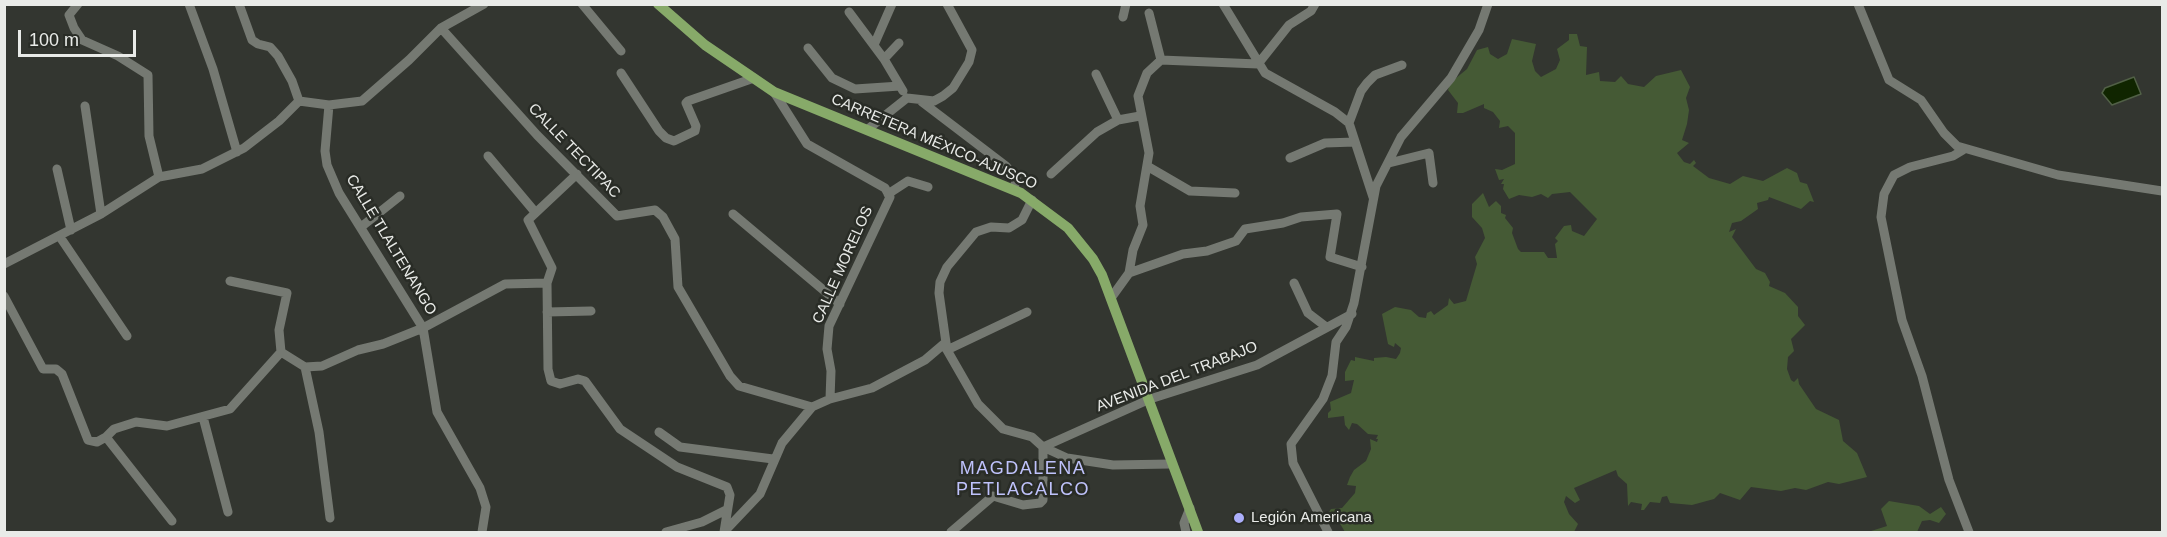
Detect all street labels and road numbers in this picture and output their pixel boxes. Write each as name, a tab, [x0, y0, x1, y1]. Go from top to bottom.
street label: CARRETERA MÉXICO-AJUSCO	[828, 90, 1040, 194]
street label: CALLE TECTIPAC	[524, 100, 624, 202]
street label: CALLE TLALTENANGO	[342, 172, 440, 318]
street label: CALLE MORELOS	[809, 203, 877, 327]
street label: AVENIDA DEL TRABAJO	[1094, 338, 1260, 416]

